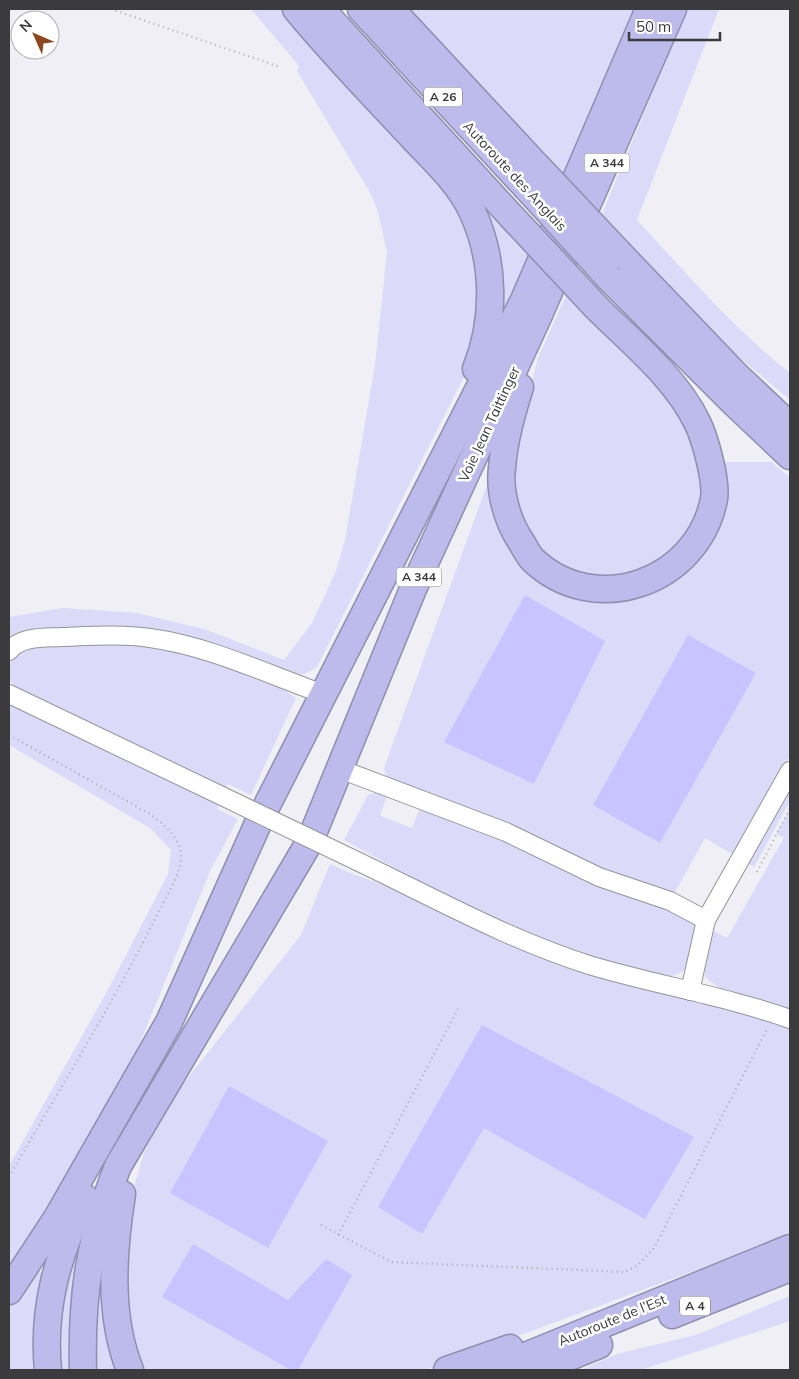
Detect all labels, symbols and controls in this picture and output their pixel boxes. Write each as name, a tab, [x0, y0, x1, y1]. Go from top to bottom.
north arrow	[10, 10, 60, 60]
scale bar	[629, 10, 720, 42]
text: N	[16, 16, 36, 36]
text: 50 m	[636, 17, 671, 36]
road number: A 26	[424, 88, 462, 106]
street label: Autoroute des Anglais	[459, 117, 571, 235]
road number: A 344	[584, 154, 630, 172]
street label: Voie Jean Taittinger	[454, 363, 524, 485]
road number: A 344	[396, 568, 442, 586]
street label: Autoroute de l’Est	[556, 1290, 669, 1350]
road number: A 4	[680, 1296, 710, 1315]

